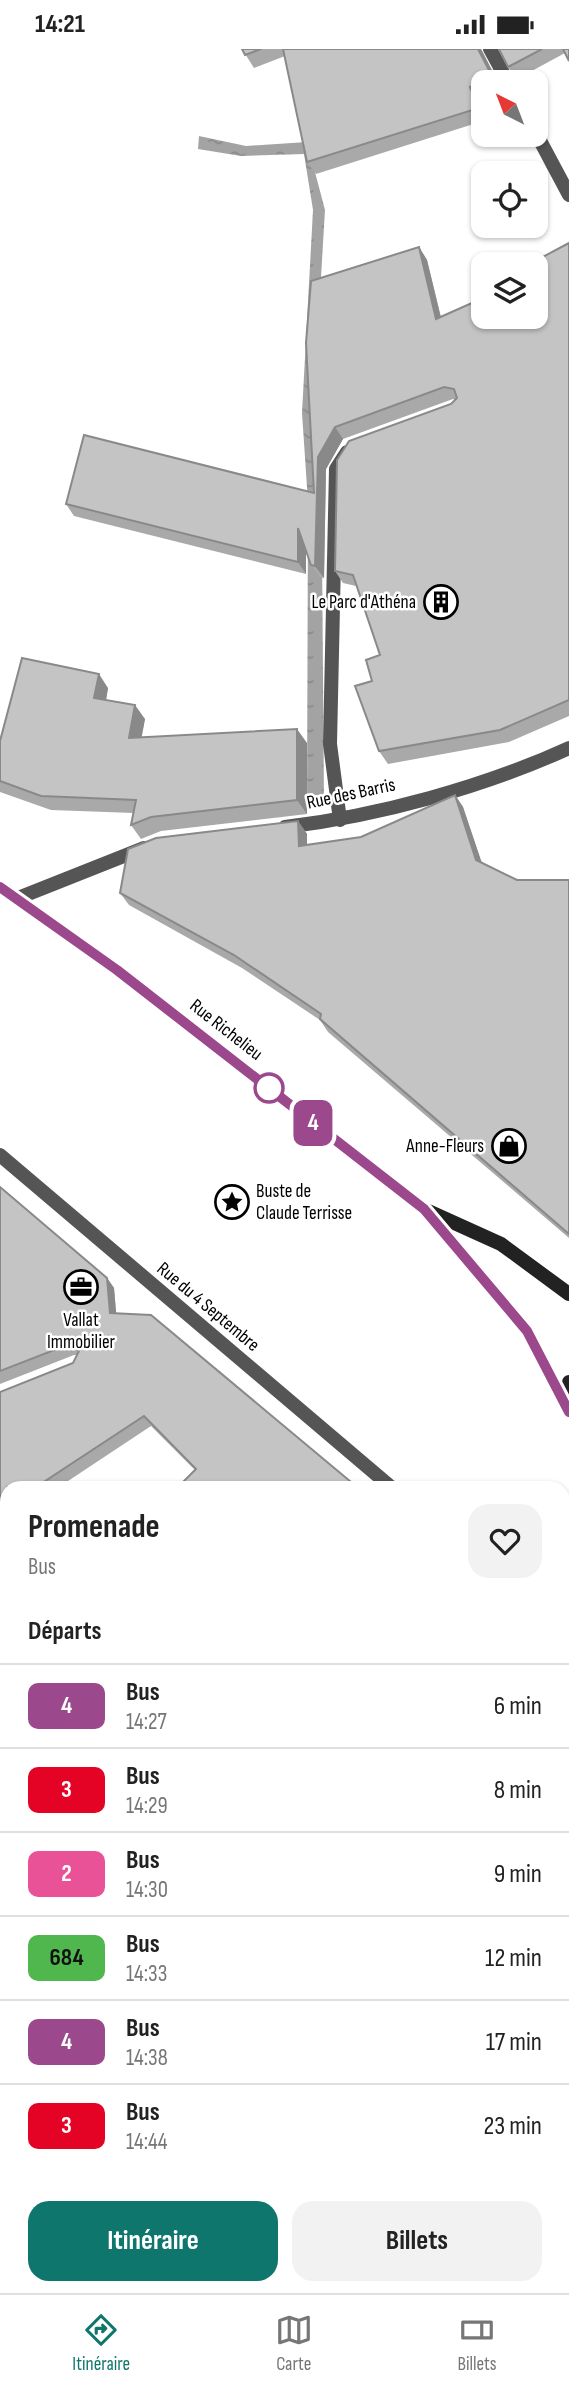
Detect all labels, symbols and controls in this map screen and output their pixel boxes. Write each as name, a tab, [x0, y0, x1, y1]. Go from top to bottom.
text: 14:21	[35, 9, 85, 40]
north arrow	[471, 70, 548, 147]
map controls	[471, 70, 548, 329]
button: locate	[471, 161, 548, 238]
button: layers	[471, 252, 548, 329]
building icon: Le Parc d'Athéna	[422, 583, 460, 621]
place label: Le Parc d'Athéna	[312, 591, 416, 614]
street label: Rue des Barris	[305, 773, 398, 815]
street label: Rue Richelieu	[185, 994, 267, 1066]
unlabelled marker	[254, 1073, 284, 1103]
line badge: 4	[290, 1100, 336, 1146]
text: 4	[307, 1108, 319, 1137]
shop icon: Anne-Fleurs	[490, 1127, 528, 1165]
place label: Anne-Fleurs	[405, 1135, 484, 1158]
place label: Buste de Claude Terrisse	[256, 1180, 352, 1225]
place icon: Buste de Claude Terrisse	[213, 1183, 251, 1221]
street label: Rue du 4 Septembre	[152, 1257, 264, 1357]
office icon: Vallat Immobilier	[62, 1268, 100, 1306]
place label: Vallat Immobilier	[47, 1309, 116, 1354]
button: heart	[468, 1504, 542, 1578]
text: Promenade	[28, 1507, 160, 1547]
text: Bus	[28, 1553, 56, 1581]
text: Départs	[28, 1616, 101, 1647]
text: Bus	[126, 1677, 160, 1708]
text: 4	[61, 1691, 72, 1720]
text: 6 min	[494, 1691, 542, 1722]
text: 14:27	[126, 1708, 167, 1736]
text: Bus	[126, 1761, 160, 1792]
text: 3	[61, 1775, 72, 1804]
text: 8 min	[494, 1775, 542, 1806]
text: 14:29	[126, 1792, 168, 1820]
text: Bus	[126, 1845, 160, 1876]
text: 2	[61, 1859, 72, 1888]
text: 9 min	[494, 1859, 542, 1890]
text: 14:30	[126, 1876, 168, 1904]
text: Bus	[126, 1929, 160, 1960]
text: 684	[49, 1943, 84, 1972]
text: 12 min	[485, 1943, 542, 1974]
text: 14:33	[126, 1960, 167, 1988]
text: Bus	[126, 2013, 160, 2044]
text: 4	[61, 2027, 72, 2056]
text: 17 min	[486, 2027, 542, 2058]
text: 14:38	[126, 2044, 168, 2072]
text: Bus	[126, 2097, 160, 2128]
text: 3	[61, 2111, 72, 2140]
text: 23 min	[484, 2111, 542, 2142]
text: 14:44	[126, 2128, 167, 2156]
button: Itinéraire	[28, 2201, 278, 2281]
button: Billets	[292, 2201, 542, 2281]
tab: Itinéraire	[72, 2311, 130, 2376]
tab: Carte	[275, 2311, 313, 2376]
tab: Billets	[457, 2311, 497, 2376]

